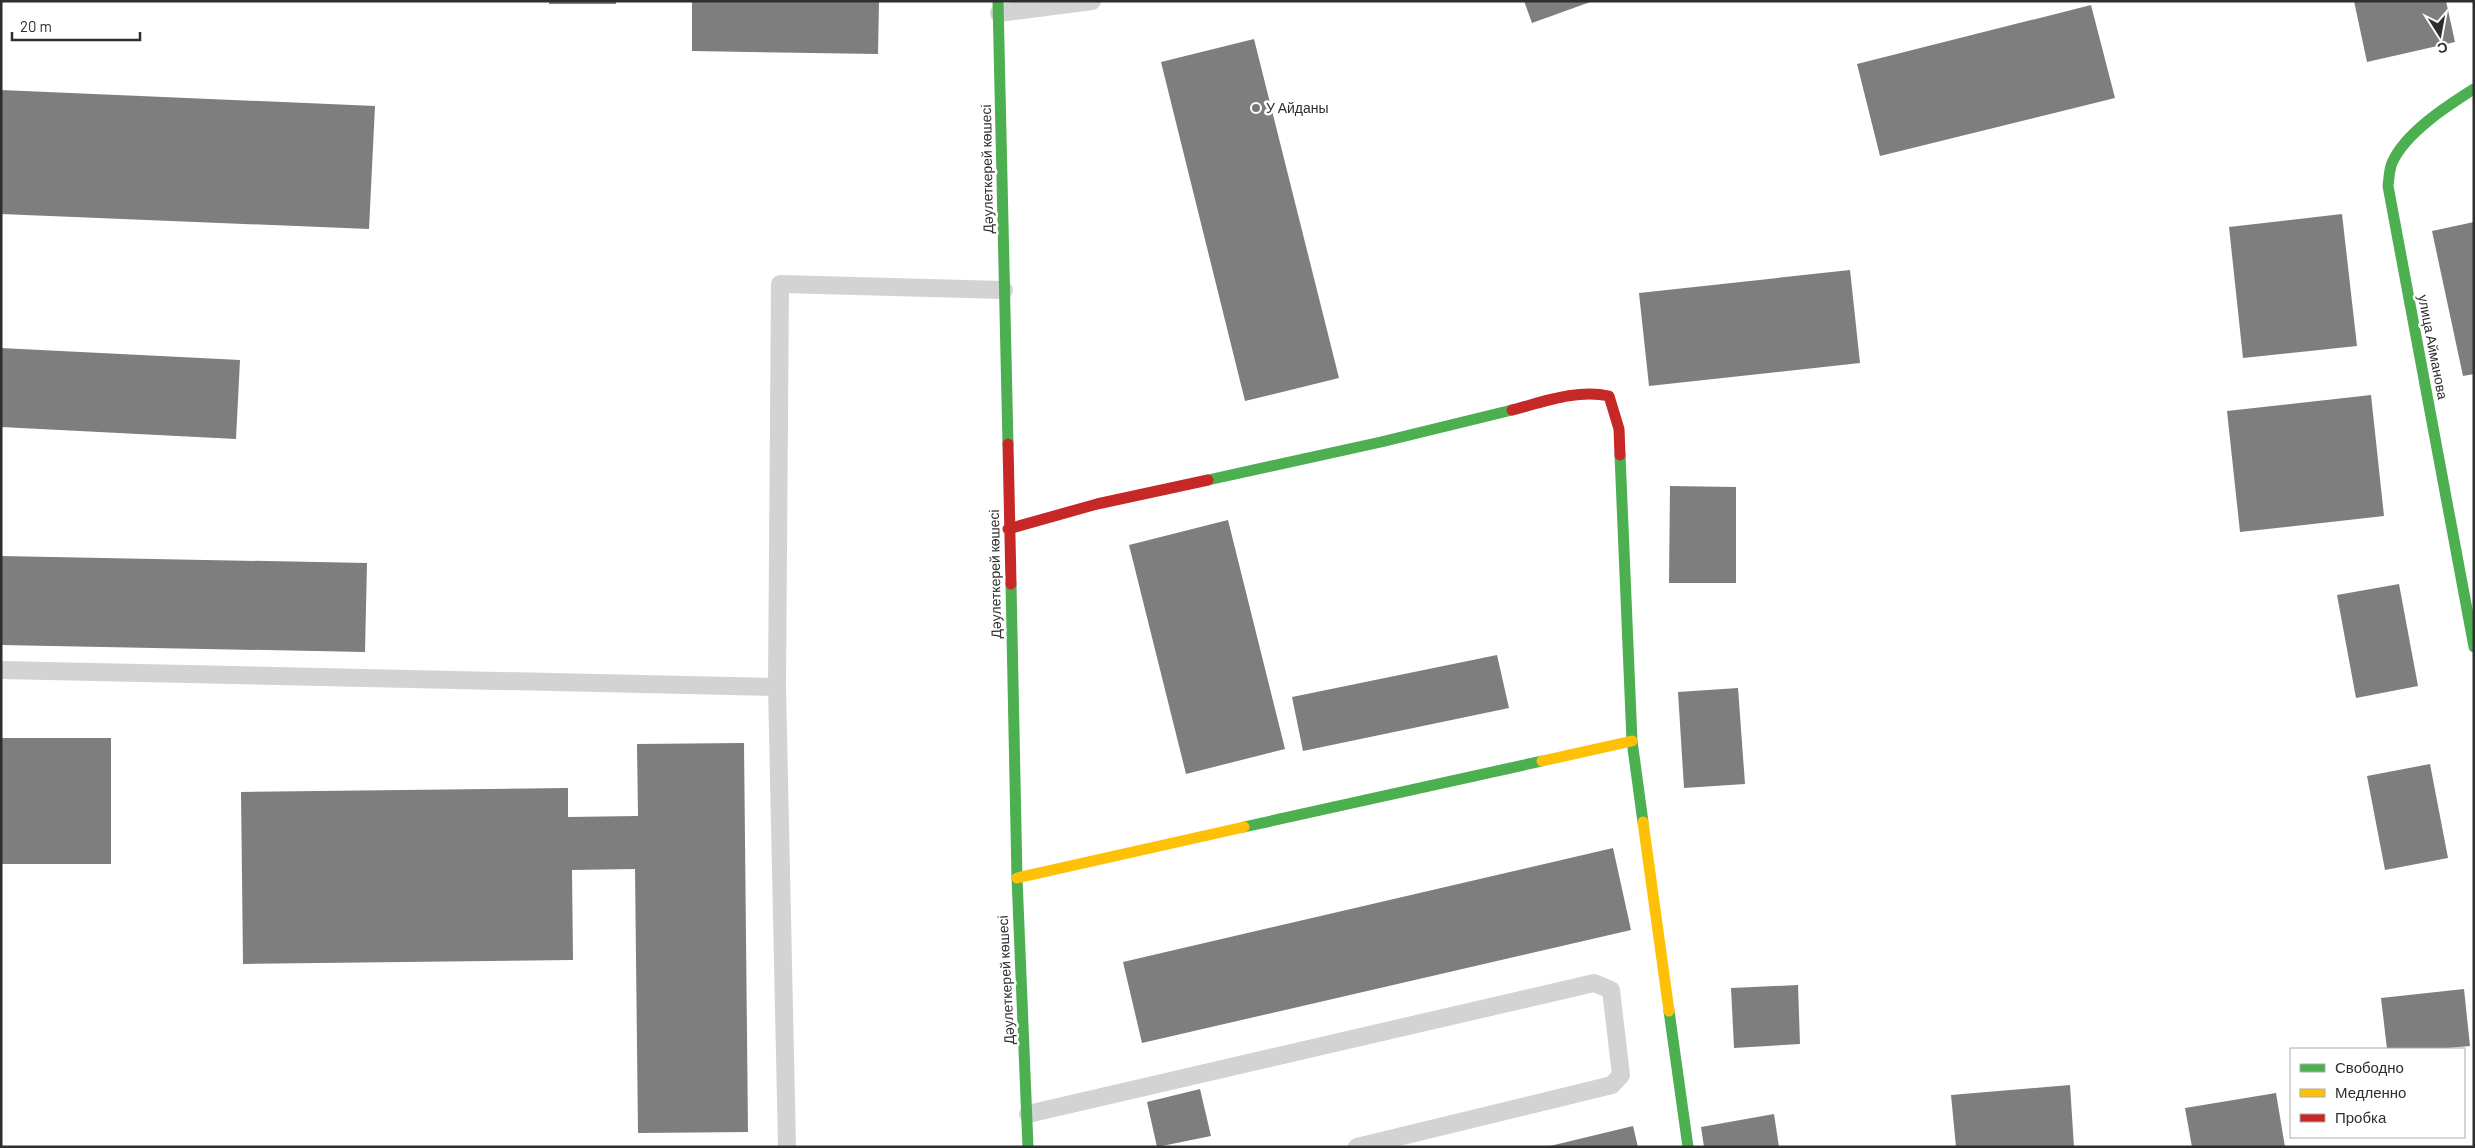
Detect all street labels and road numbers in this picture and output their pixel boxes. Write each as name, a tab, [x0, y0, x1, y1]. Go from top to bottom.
street label: Дәулеткерей көшесі	[977, 104, 996, 234]
street label: улица Айманова	[2415, 293, 2452, 401]
street label: Дәулеткерей көшесі	[985, 509, 1004, 639]
street label: Дәулеткерей көшесі	[994, 915, 1017, 1045]

